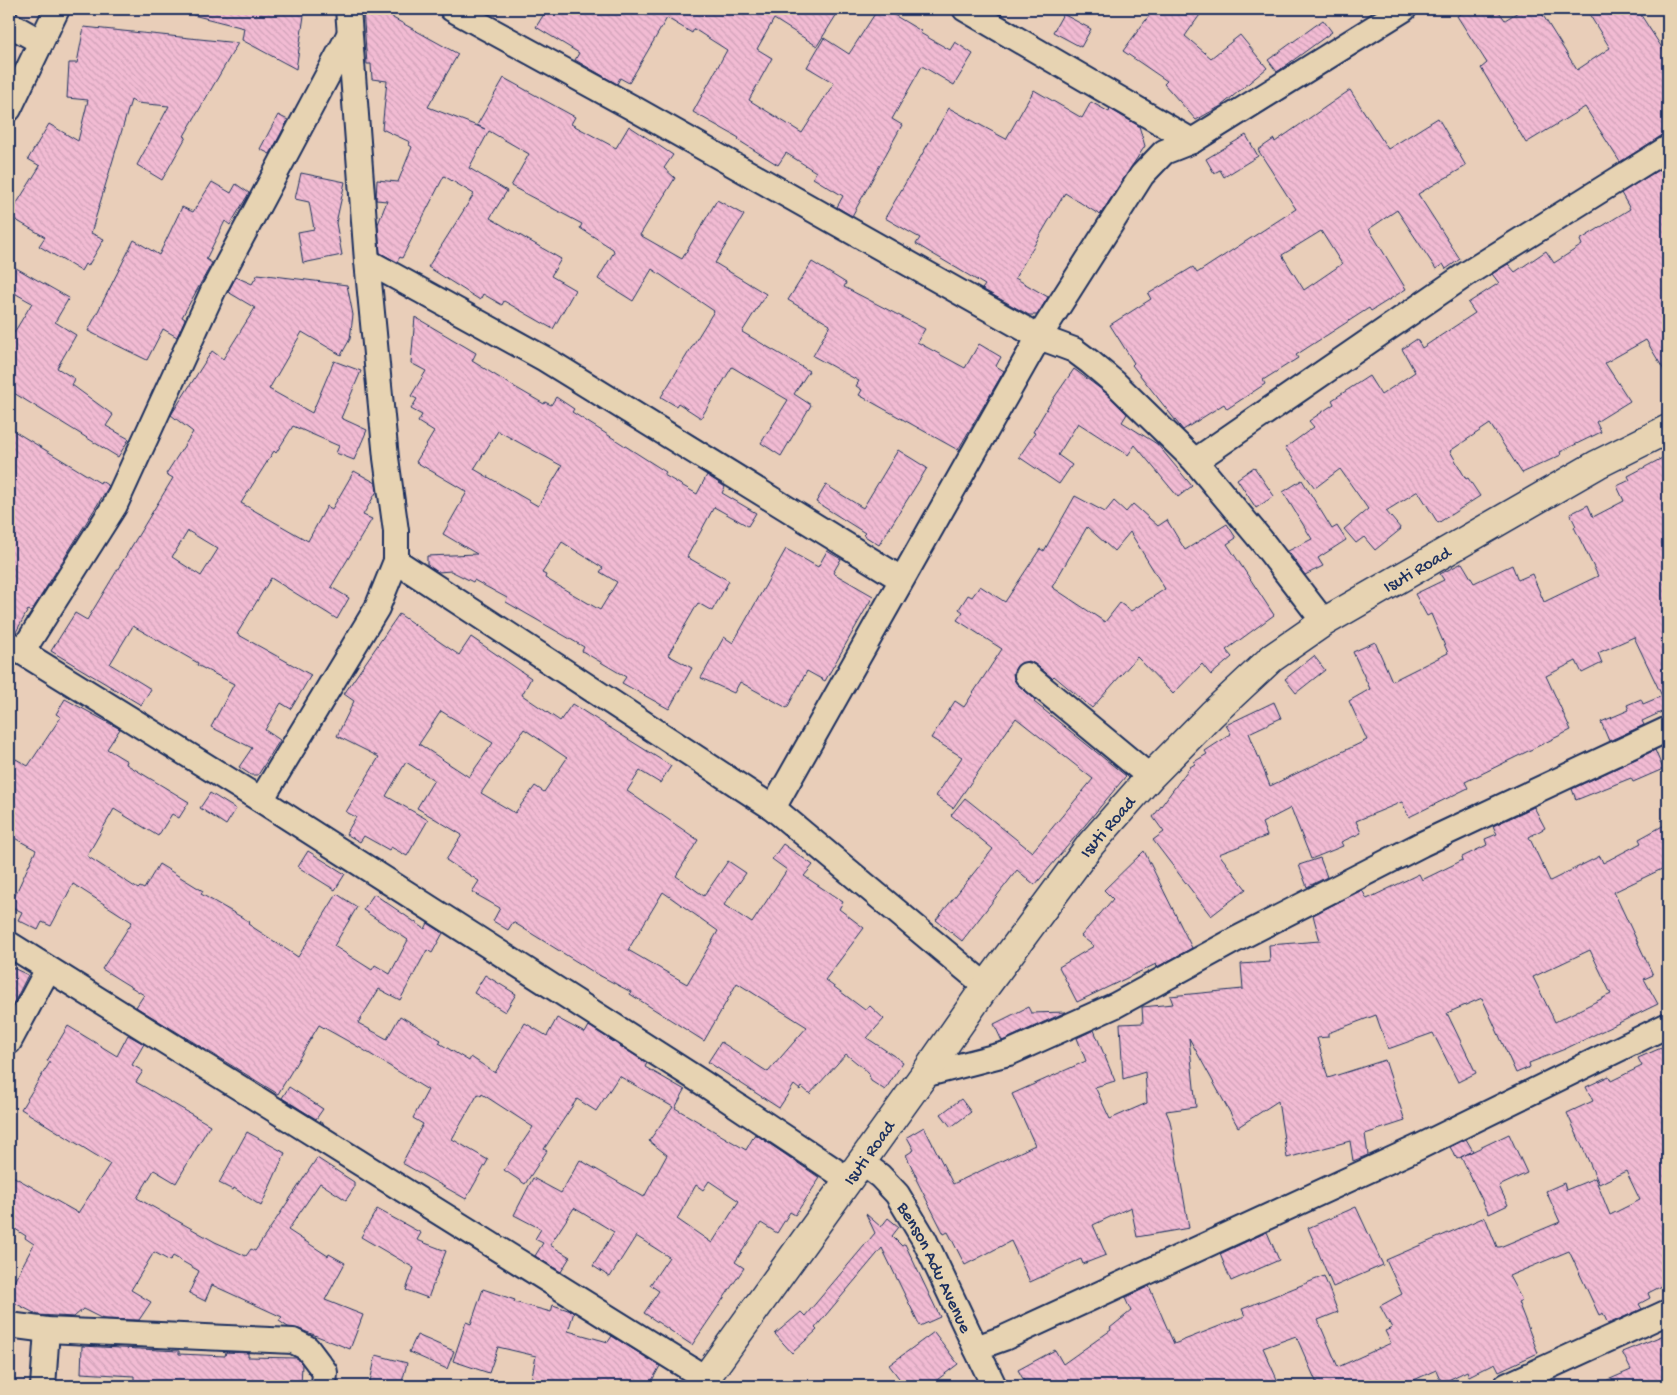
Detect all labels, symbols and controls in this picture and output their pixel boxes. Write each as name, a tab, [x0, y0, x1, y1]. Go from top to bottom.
street label: Isuti Road	[1380, 543, 1456, 599]
street label: Isuti Road	[1077, 792, 1142, 863]
street label: Isuti Road	[840, 1116, 901, 1190]
street label: Benson Adu Avenue	[891, 1198, 975, 1337]

